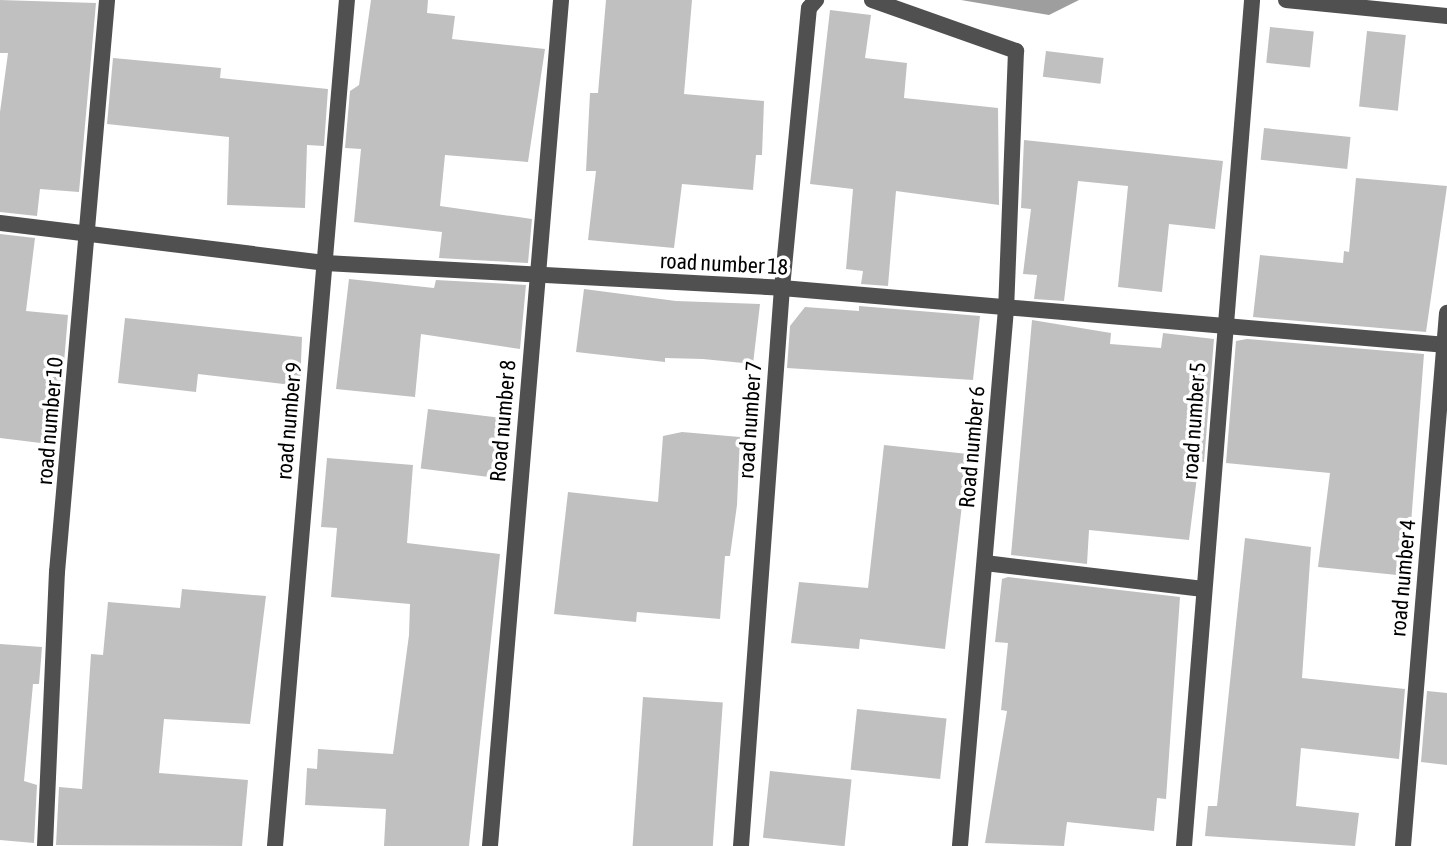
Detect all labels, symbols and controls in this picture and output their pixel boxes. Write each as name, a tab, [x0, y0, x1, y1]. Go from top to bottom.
street label: road number 18	[659, 247, 789, 281]
street label: road number 10	[31, 356, 69, 486]
street label: Road number 8	[485, 359, 521, 483]
street label: road number 7	[733, 360, 767, 480]
street label: road number 9	[271, 361, 307, 481]
street label: road number 5	[1177, 361, 1211, 481]
street label: Road number 6	[954, 385, 990, 509]
street label: road number 4	[1385, 518, 1421, 638]

